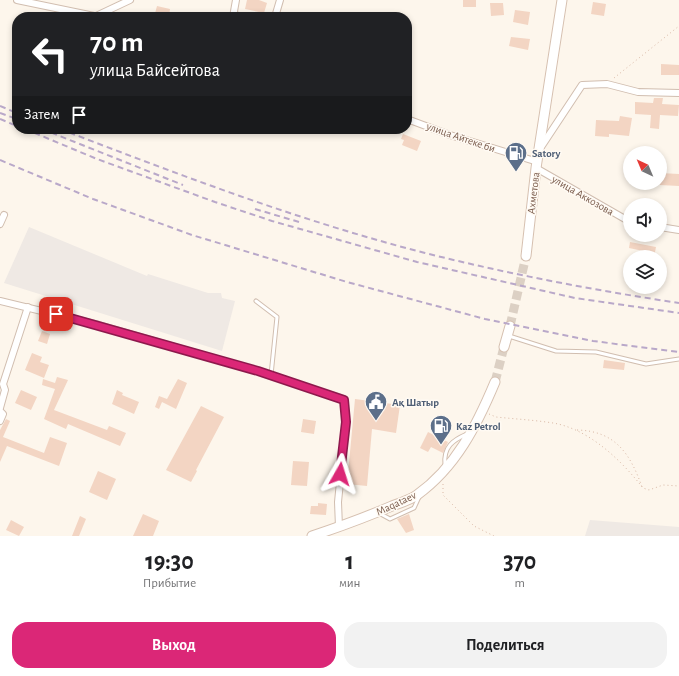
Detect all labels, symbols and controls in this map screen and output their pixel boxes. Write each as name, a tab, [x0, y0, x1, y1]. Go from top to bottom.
icon: left	[24, 28, 76, 80]
text: 70 m	[90, 29, 144, 57]
text: улица Байсейтова	[90, 62, 220, 80]
icon: arrive	[68, 104, 90, 126]
text: Затем	[24, 107, 60, 122]
street label: улица Айтеке би	[424, 120, 497, 154]
fuel station icon: Satory	[503, 140, 529, 173]
north arrow	[623, 146, 667, 190]
map controls	[623, 146, 667, 294]
place label: Satory	[532, 148, 560, 159]
street label: Ахметова	[525, 171, 542, 215]
street label: улица Аккозова	[549, 173, 616, 218]
button: sound	[623, 198, 667, 242]
button: layers	[623, 250, 667, 294]
pin	[39, 297, 73, 331]
icon: arrive	[45, 303, 67, 325]
public building icon: Ақ Шатыр	[363, 389, 389, 422]
place label: Ақ Шатыр	[392, 397, 439, 408]
fuel station icon: Kaz Petrol	[428, 413, 454, 446]
place label: Kaz Petrol	[456, 421, 501, 432]
position arrow	[319, 453, 361, 495]
street label: Maqataev	[375, 489, 418, 517]
text: 19:30	[145, 550, 194, 574]
text: 1	[345, 550, 354, 574]
text: 370	[503, 550, 536, 574]
text: Прибытие	[143, 577, 196, 590]
text: мин	[339, 577, 360, 590]
text: m	[515, 577, 525, 590]
button: Выход	[12, 622, 336, 668]
button: Поделиться	[344, 622, 667, 668]

